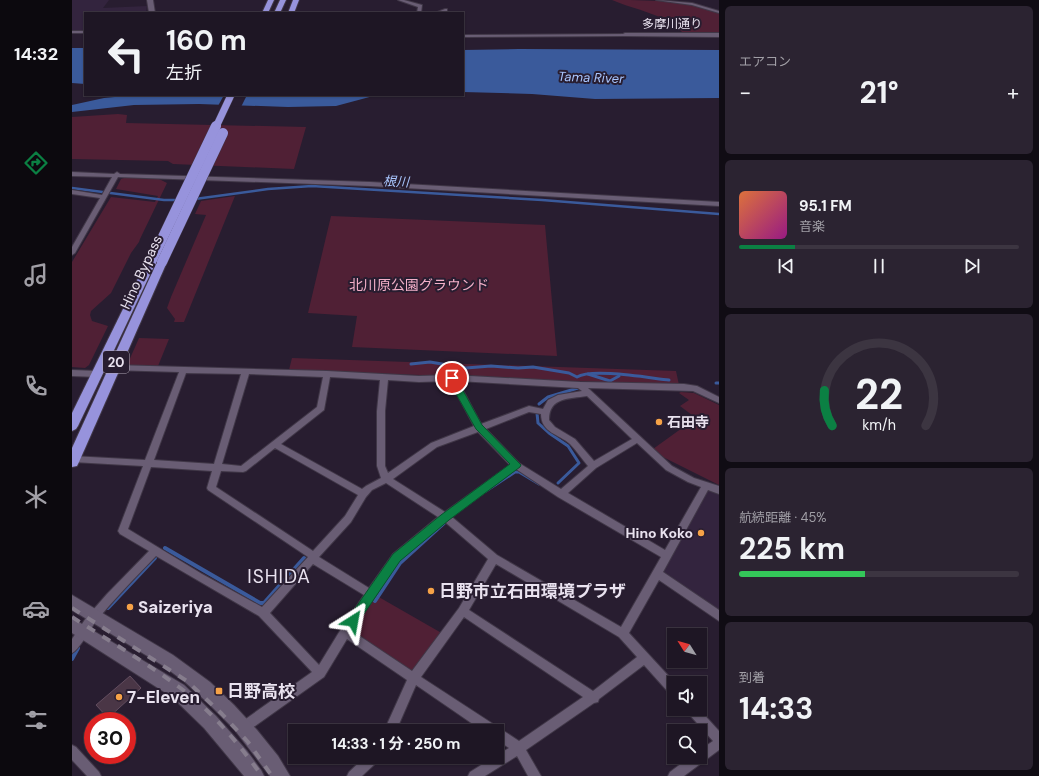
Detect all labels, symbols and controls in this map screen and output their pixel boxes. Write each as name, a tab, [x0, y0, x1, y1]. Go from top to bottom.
street label: 多摩川通り	[642, 16, 702, 32]
text: 160 m	[166, 22, 247, 59]
icon: left	[100, 28, 152, 80]
text: 14:32	[14, 42, 58, 66]
text: エアコン	[739, 53, 791, 70]
text: 左折	[166, 61, 202, 85]
water label: Tama River	[558, 68, 625, 87]
text: 21°	[859, 73, 899, 112]
text: −	[739, 78, 751, 107]
text: +	[1007, 78, 1019, 107]
icon: directions	[22, 149, 50, 177]
water label: 根川	[383, 172, 411, 191]
text: 95.1 FM	[799, 196, 852, 216]
text: 音楽	[799, 218, 825, 235]
street label: Hino Bypass	[116, 232, 166, 312]
icon: previous	[775, 255, 797, 277]
icon: pause	[868, 255, 890, 277]
icon: next	[961, 255, 983, 277]
icon: music	[22, 261, 50, 289]
park label: 北川原公園グラウンド	[349, 276, 489, 294]
road number: 20	[103, 351, 129, 373]
pin	[435, 361, 469, 395]
icon: arrive	[441, 367, 463, 389]
text: 22	[855, 368, 903, 422]
icon: phone	[22, 372, 50, 400]
place label: 石田寺	[667, 413, 709, 431]
text: km/h	[862, 416, 896, 434]
marker: 石田寺	[654, 417, 664, 427]
icon: climate	[22, 483, 50, 511]
text: 航続距離 · 45%	[739, 509, 827, 526]
place label: Hino Koko	[626, 524, 693, 542]
marker: Hino Koko	[696, 528, 706, 538]
text: 225 km	[739, 529, 845, 568]
district label: ISHIDA	[247, 564, 311, 589]
place label: 日野市立石田環境プラザ	[439, 580, 626, 602]
marker: 日野市立石田環境プラザ	[426, 586, 436, 596]
icon: car	[22, 595, 50, 623]
place label: Saizeriya	[138, 596, 213, 618]
position arrow	[332, 600, 374, 642]
marker: Saizeriya	[125, 602, 135, 612]
north arrow	[667, 628, 707, 668]
map controls	[667, 628, 707, 764]
text: 到着	[739, 669, 765, 686]
button: sound	[667, 676, 707, 716]
place label: 日野高校	[227, 680, 295, 702]
place label: 7-Eleven	[127, 686, 200, 708]
marker: 日野高校	[214, 686, 224, 696]
text: 14:33	[739, 689, 813, 728]
marker: 7-Eleven	[114, 692, 124, 702]
icon: filters	[22, 706, 50, 734]
speed limit sign: 30	[84, 712, 136, 764]
button: search	[667, 724, 707, 764]
text: 14:33 · 1 分 · 250 m	[332, 734, 460, 754]

